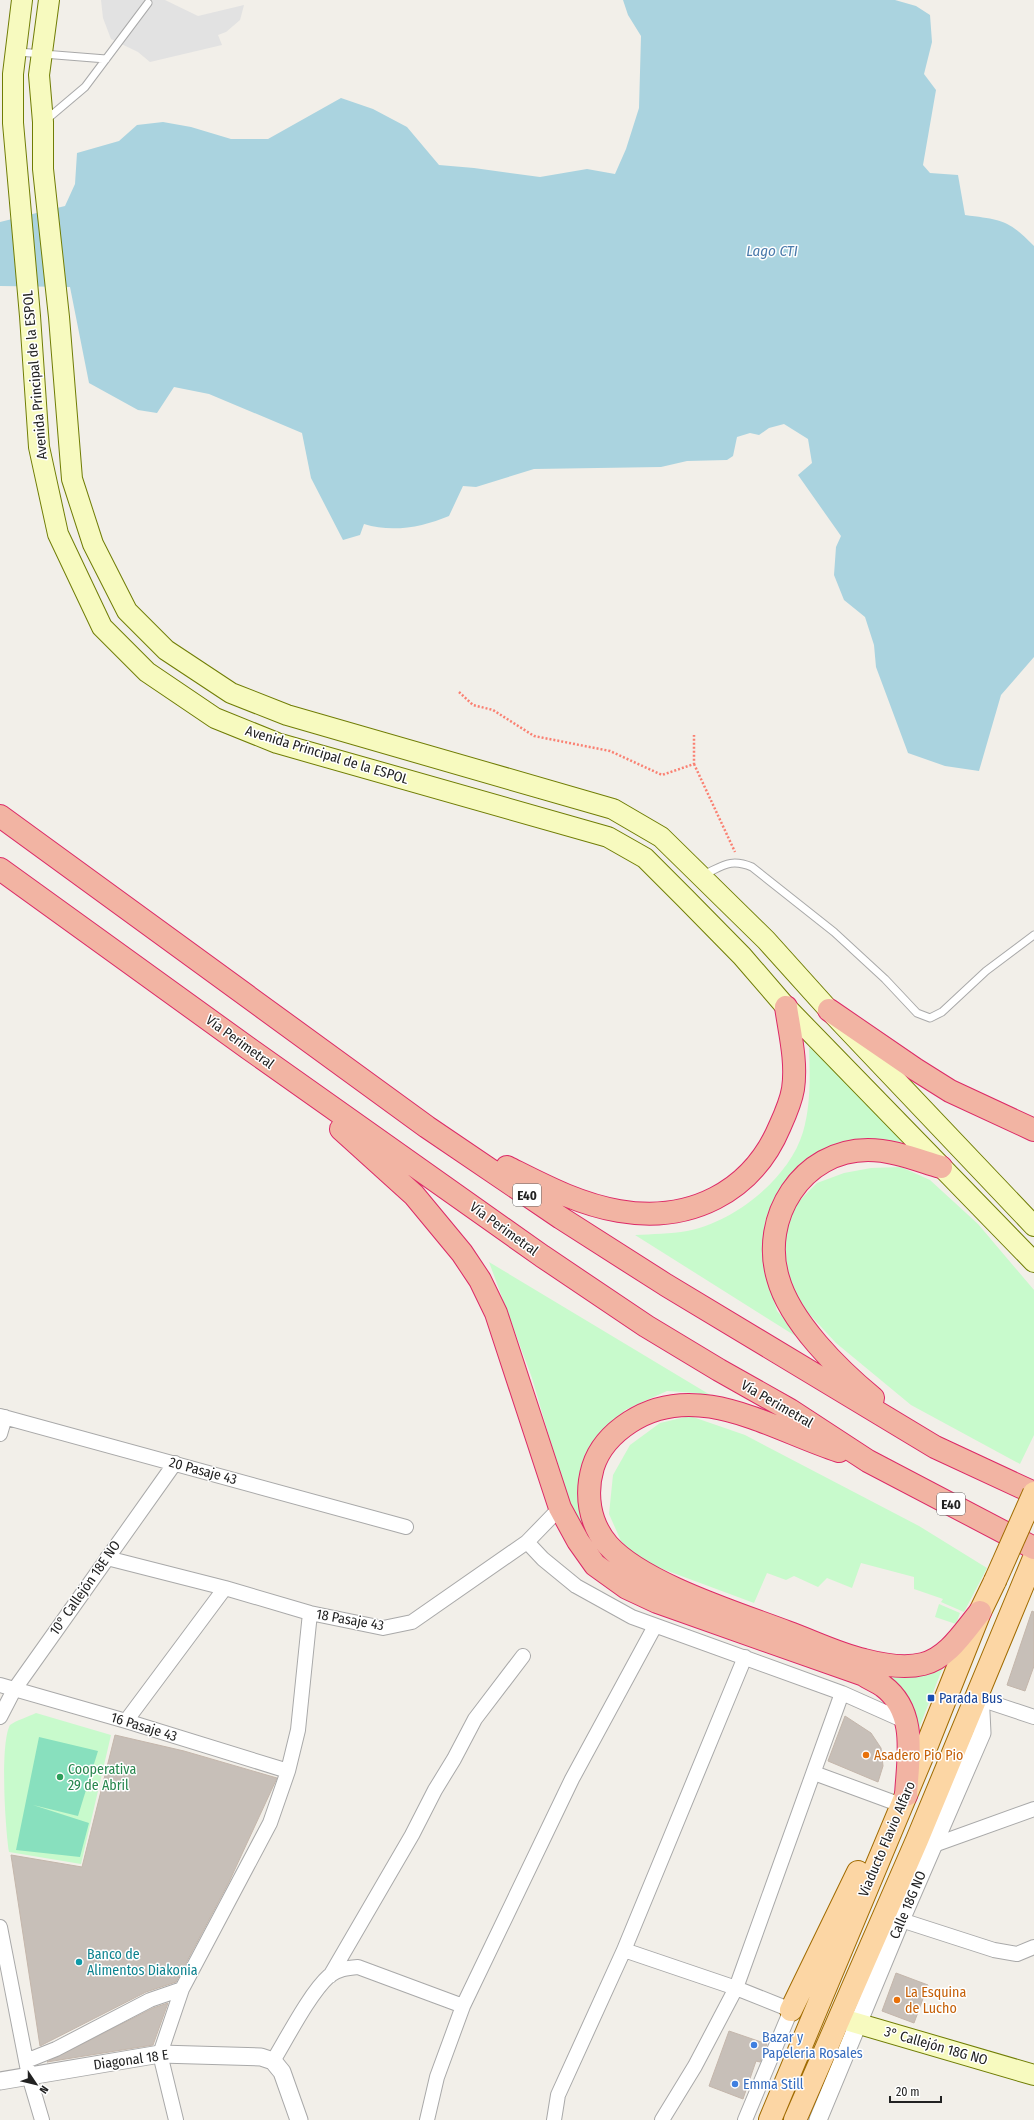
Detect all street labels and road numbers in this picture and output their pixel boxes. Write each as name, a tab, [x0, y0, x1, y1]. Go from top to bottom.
street label: Avenida Principal de la ESPOL	[19, 290, 51, 460]
street label: Avenida Principal de la ESPOL	[243, 722, 411, 788]
street label: Vía Perimetral	[203, 1012, 278, 1073]
road number: E40	[513, 1184, 541, 1206]
street label: Vía Perimetral	[467, 1199, 542, 1260]
street label: Vía Perimetral	[738, 1377, 816, 1432]
street label: 20 Pasaje 43	[167, 1454, 239, 1488]
road number: E40	[937, 1493, 965, 1515]
street label: 10° Callejón 18E NO	[46, 1537, 124, 1639]
street label: 18 Pasaje 43	[315, 1606, 385, 1634]
street label: 16 Pasaje 43	[109, 1709, 179, 1745]
street label: Viaducto Flavio Alfaro	[855, 1779, 919, 1899]
street label: Calle 18G NO	[886, 1868, 930, 1942]
street label: 3° Callejón 18G NO	[882, 2023, 990, 2069]
street label: Diagonal 18 E	[92, 2046, 170, 2074]

